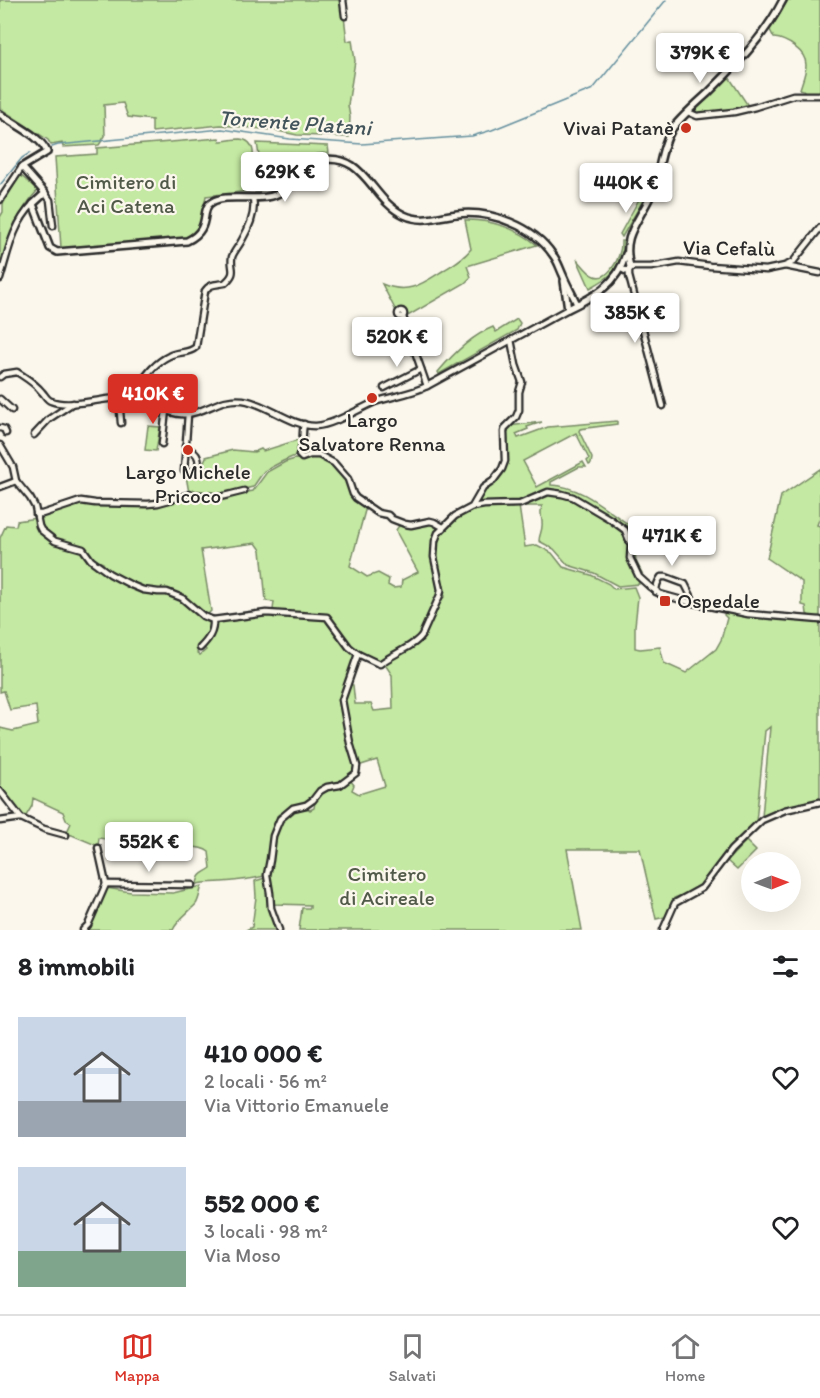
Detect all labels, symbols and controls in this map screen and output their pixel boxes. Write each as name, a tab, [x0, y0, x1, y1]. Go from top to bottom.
pin: 379K €	[651, 33, 749, 84]
text: 379K €	[670, 40, 730, 64]
water label: Torrente Platani	[218, 104, 374, 141]
place label: Vivai Patanè	[563, 115, 674, 140]
marker: Vivai Patanè	[679, 121, 693, 135]
pin: 629K €	[236, 152, 334, 203]
text: 629K €	[255, 159, 315, 183]
pin: 440K €	[577, 163, 675, 214]
park label: Cimitero di Aci Catena	[76, 169, 176, 218]
text: 440K €	[593, 170, 659, 194]
street label: Via Cefalù	[683, 234, 776, 261]
pin: 385K €	[586, 293, 684, 344]
text: 385K €	[604, 300, 666, 324]
pin: 520K €	[348, 317, 446, 368]
text: 520K €	[366, 324, 428, 348]
pin: 410K €	[104, 374, 202, 425]
text: 410K €	[122, 381, 184, 405]
marker: Largo Salvatore Renna	[365, 391, 379, 405]
place label: Largo Salvatore Renna	[298, 407, 446, 456]
marker: Largo Michele Pricoco	[181, 443, 195, 457]
place label: Largo Michele Pricoco	[125, 459, 251, 508]
pin: 471K €	[623, 516, 721, 567]
text: 471K €	[642, 523, 702, 547]
place label: Ospedale	[677, 588, 760, 613]
marker: Ospedale	[658, 594, 672, 608]
pin: 552K €	[100, 822, 198, 873]
text: 552K €	[119, 829, 179, 853]
north arrow	[741, 852, 801, 912]
map controls	[741, 852, 801, 912]
park label: Cimitero di Acireale	[339, 861, 435, 910]
text: 8 immobili	[18, 950, 135, 982]
icon: filters	[769, 950, 802, 983]
text: 410 000 €	[204, 1037, 322, 1069]
icon: home	[66, 1041, 138, 1113]
icon: heart	[769, 1061, 802, 1094]
text: 2 locali · 56 m²	[204, 1069, 327, 1093]
text: Via Vittorio Emanuele	[204, 1093, 389, 1117]
text: 552 000 €	[204, 1187, 320, 1219]
icon: home	[66, 1191, 138, 1263]
icon: heart	[769, 1211, 802, 1244]
text: 3 locali · 98 m²	[204, 1219, 328, 1243]
text: Via Moso	[204, 1243, 281, 1267]
tab: Mappa	[115, 1330, 160, 1385]
tab: Salvati	[389, 1330, 436, 1385]
tab: Home	[665, 1330, 705, 1385]

